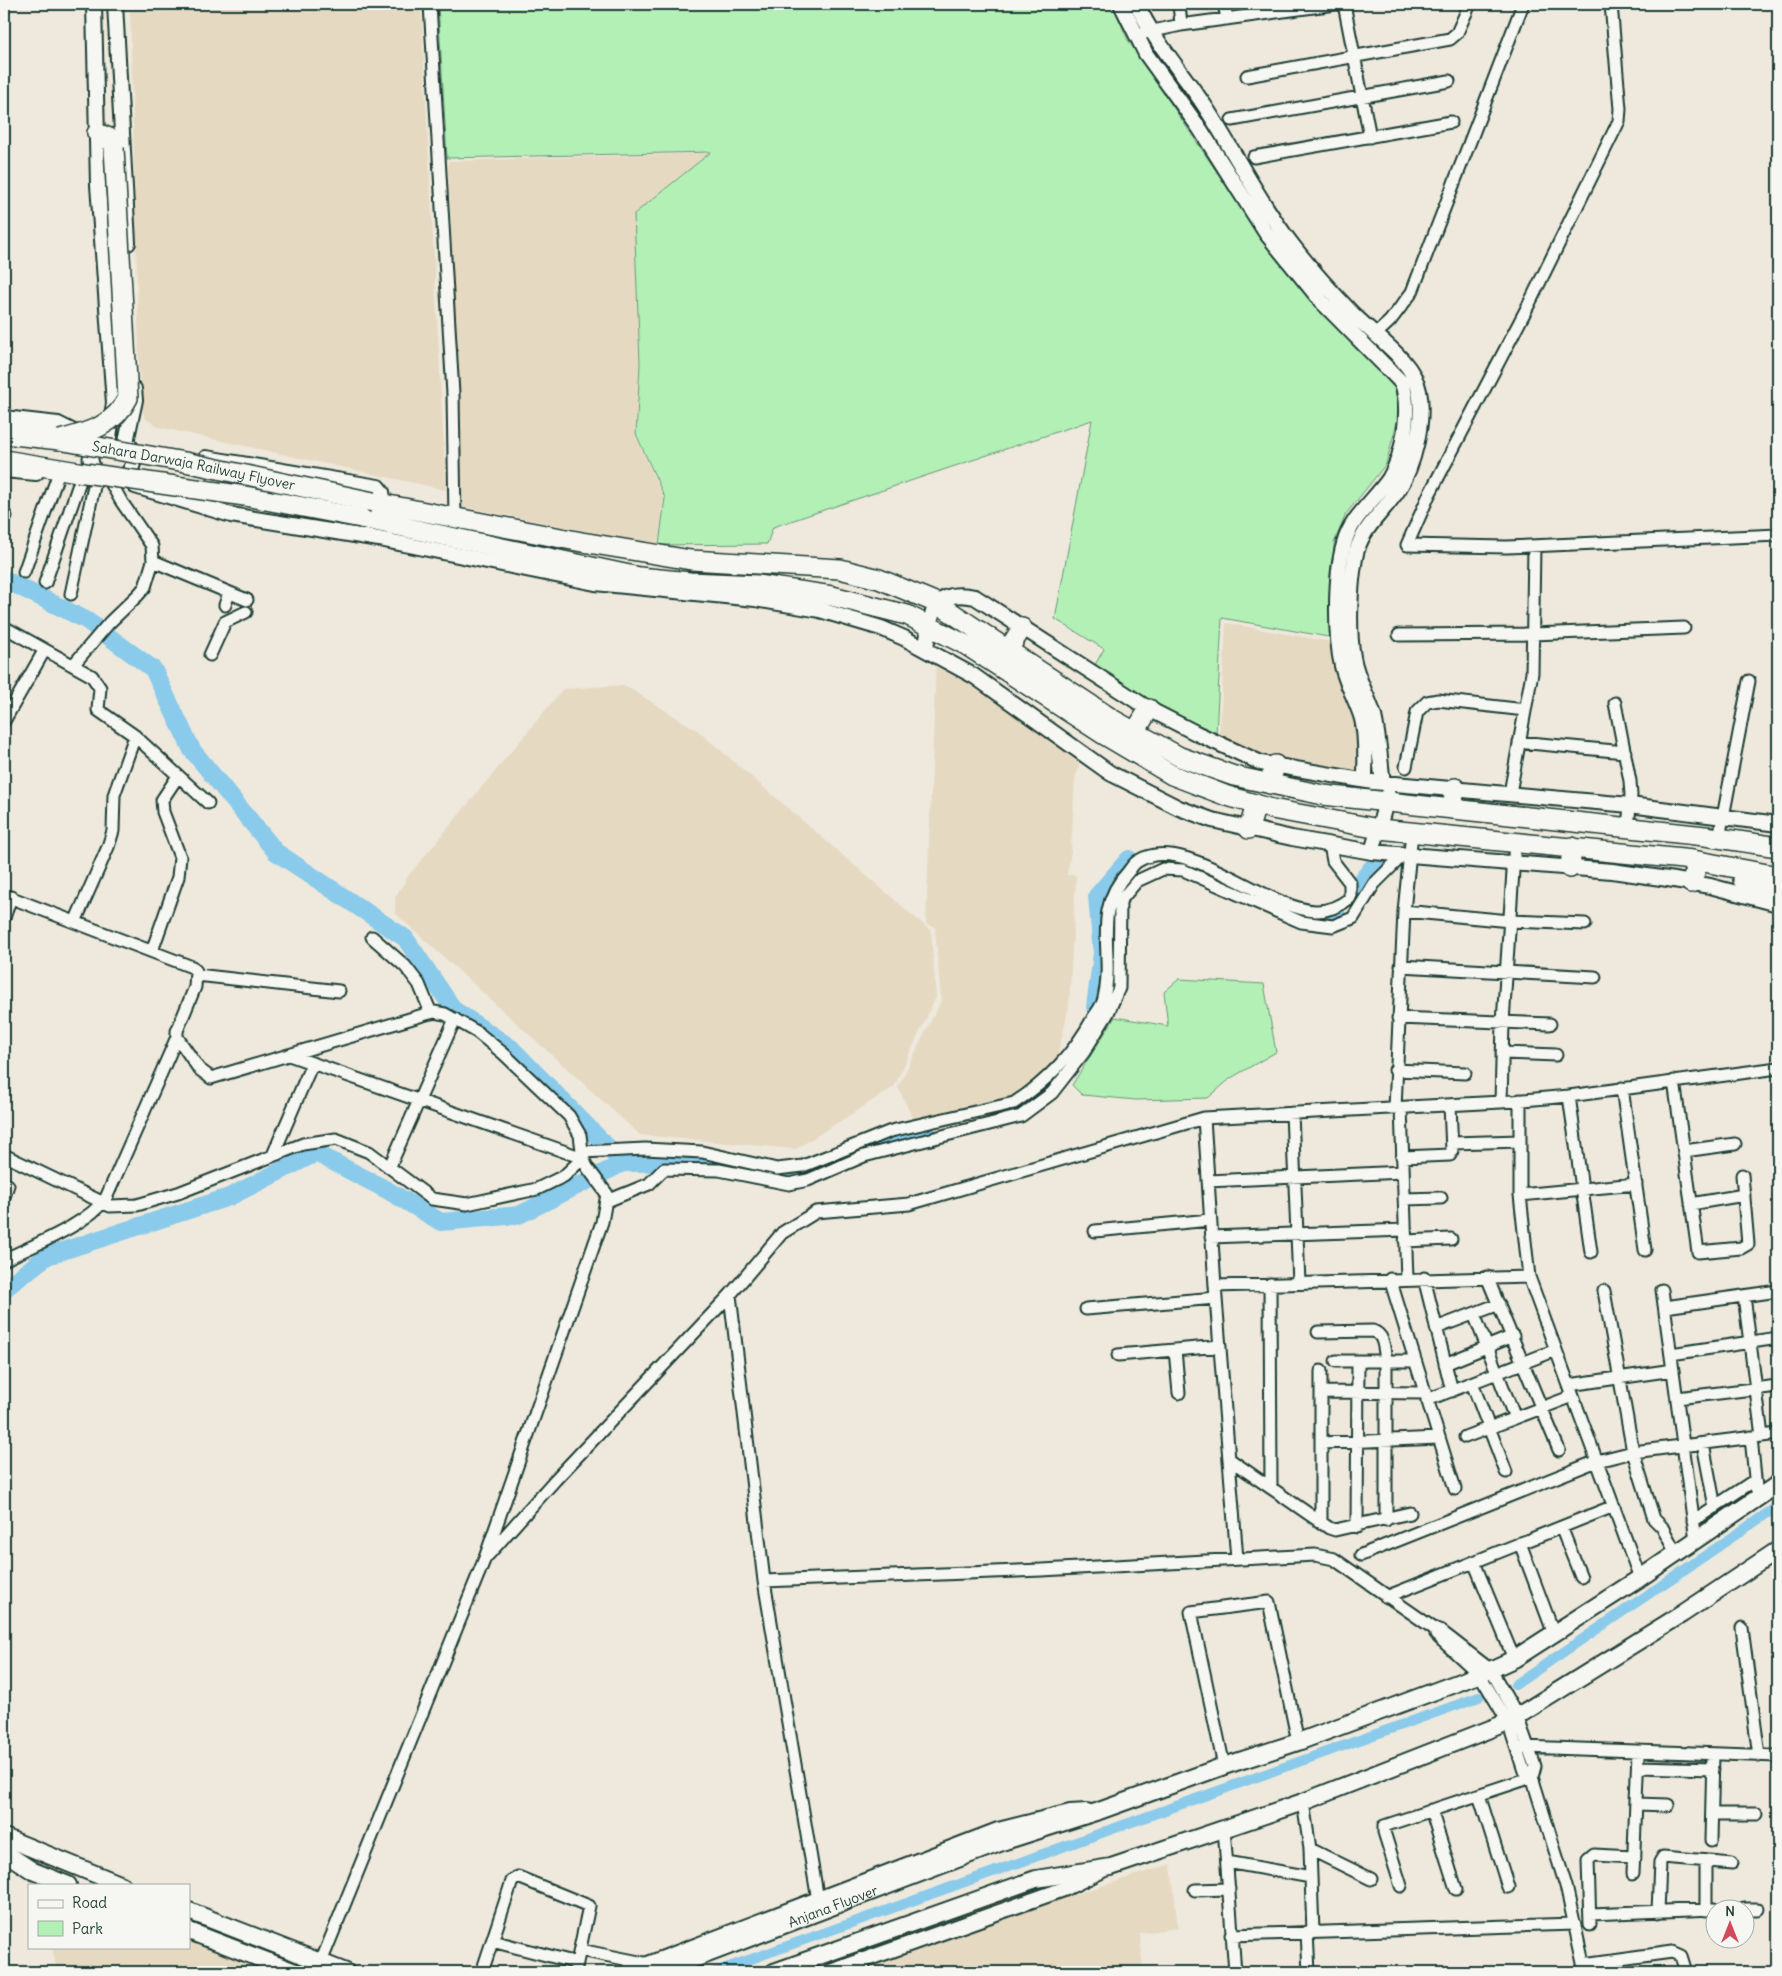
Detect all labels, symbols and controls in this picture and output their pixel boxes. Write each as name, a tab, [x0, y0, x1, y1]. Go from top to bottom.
street label: Sahara Darwaja Railway Flyover	[91, 437, 297, 494]
street label: Anjana Flyover	[786, 1881, 881, 1932]
legend	[28, 1884, 190, 1948]
text: Road	[72, 1893, 107, 1912]
north arrow	[1704, 1898, 1754, 1948]
text: N	[1725, 1902, 1735, 1920]
text: Park	[72, 1919, 103, 1938]

